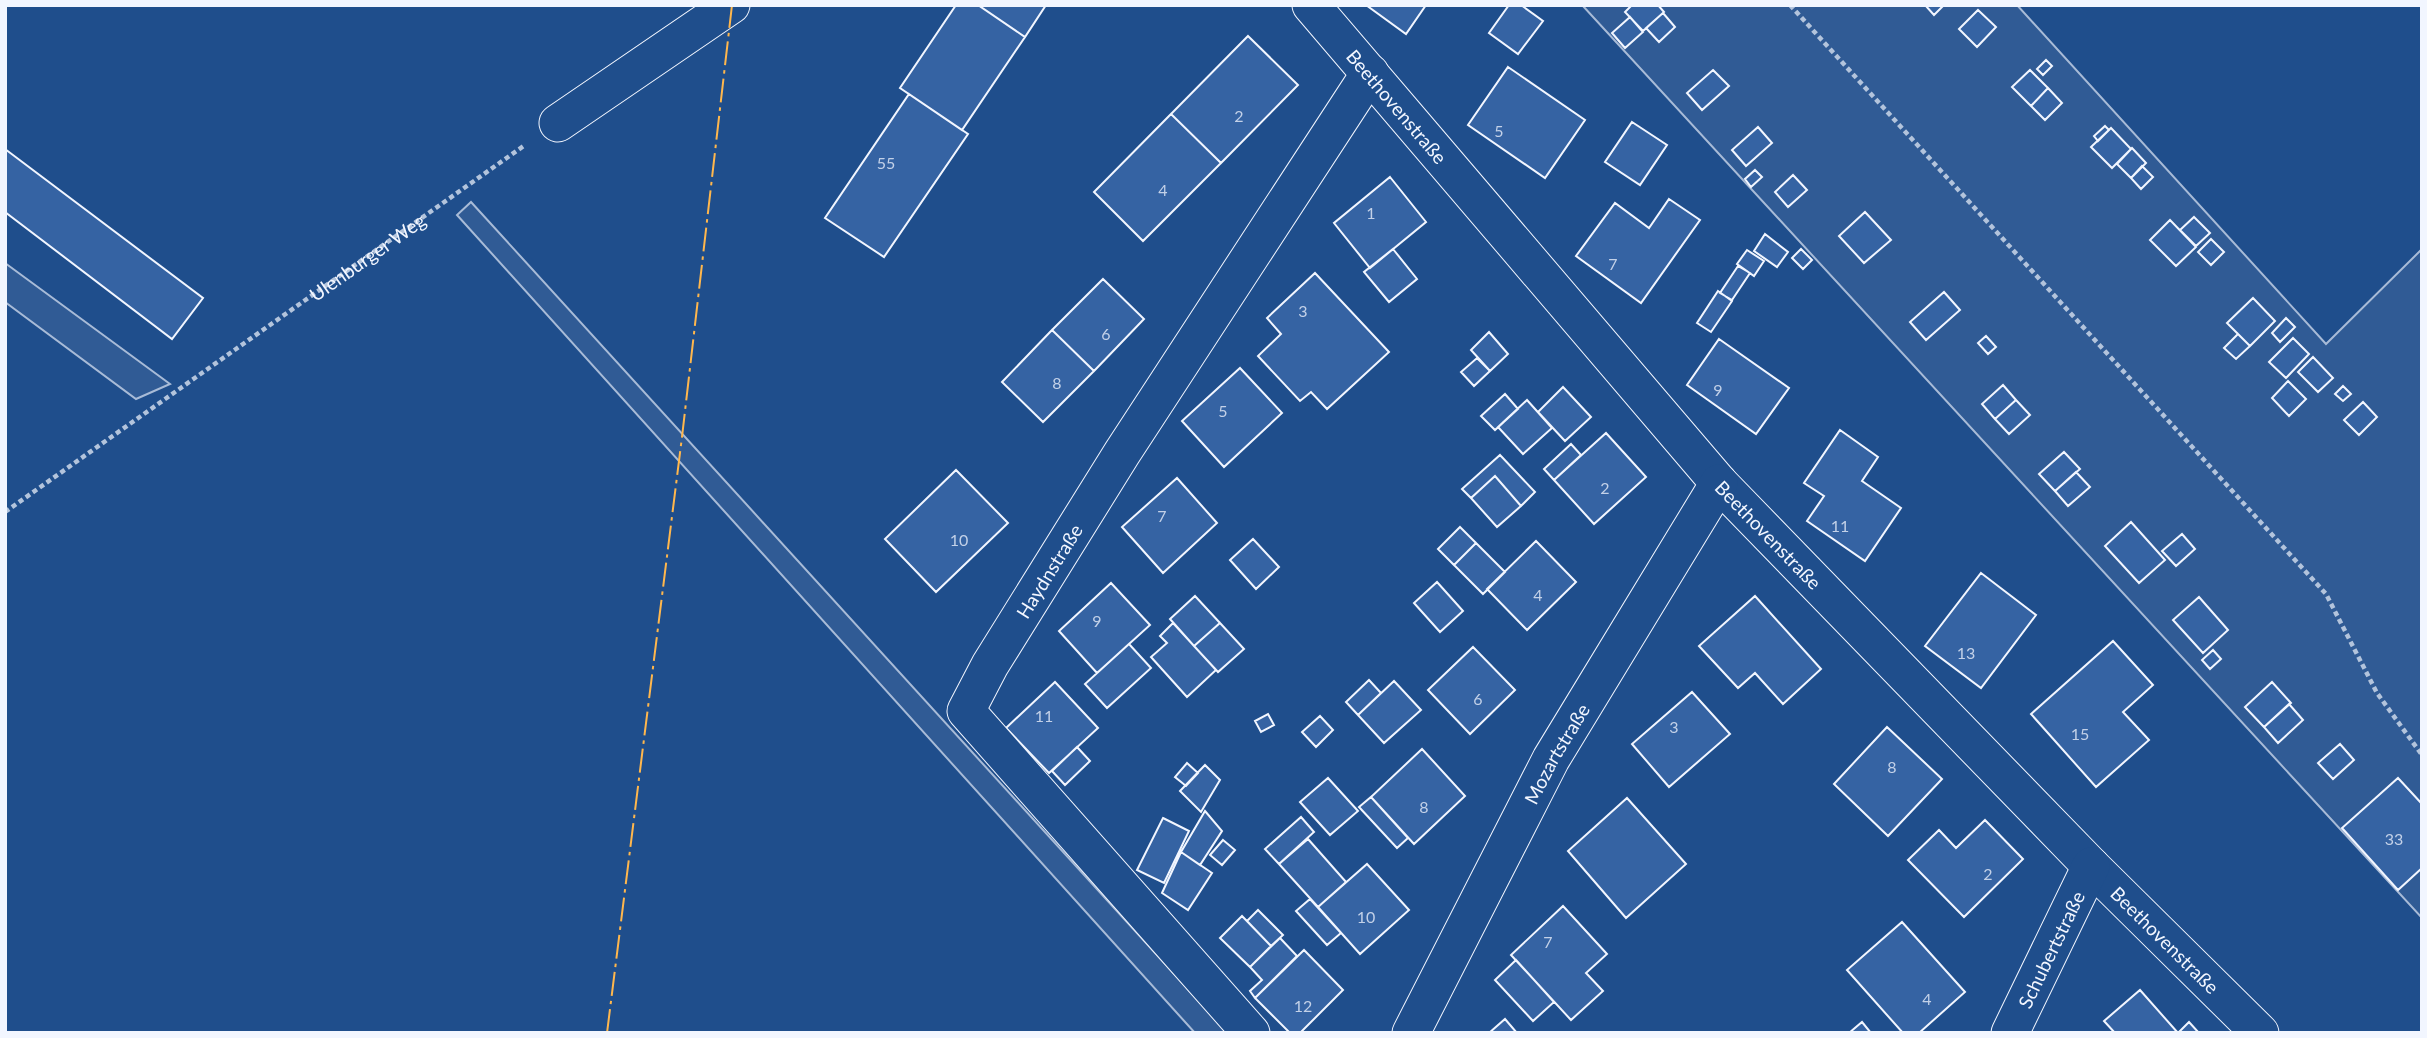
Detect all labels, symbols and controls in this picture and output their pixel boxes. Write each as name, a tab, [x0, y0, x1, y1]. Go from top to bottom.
street label: Beethovenstraße	[1342, 44, 1452, 168]
house number: 2	[1234, 106, 1244, 125]
house number: 5	[1494, 121, 1504, 140]
house number: 55	[877, 153, 895, 172]
house number: 4	[1158, 180, 1168, 199]
house number: 1	[1366, 203, 1376, 222]
street label: Ulenburger Weg	[305, 208, 429, 305]
house number: 7	[1608, 254, 1618, 273]
house number: 3	[1298, 301, 1308, 320]
house number: 6	[1101, 324, 1111, 343]
house number: 8	[1052, 373, 1062, 392]
house number: 9	[1713, 380, 1723, 399]
house number: 5	[1218, 401, 1228, 420]
street label: Beethovenstraße	[1711, 475, 1827, 594]
house number: 2	[1600, 478, 1610, 497]
house number: 7	[1157, 506, 1167, 525]
house number: 11	[1831, 516, 1849, 535]
street label: Haydnstraße	[1011, 519, 1087, 622]
house number: 10	[950, 530, 968, 549]
house number: 4	[1533, 585, 1543, 604]
house number: 9	[1092, 611, 1102, 630]
house number: 13	[1957, 643, 1975, 662]
house number: 6	[1473, 689, 1483, 708]
street label: Mozartstraße	[1519, 699, 1594, 808]
house number: 11	[1035, 706, 1053, 725]
house number: 3	[1669, 717, 1679, 736]
house number: 15	[2071, 724, 2089, 743]
house number: 8	[1887, 757, 1897, 776]
house number: 8	[1419, 797, 1429, 816]
house number: 33	[2385, 829, 2403, 848]
house number: 2	[1983, 864, 1993, 883]
street label: Beethovenstraße	[2107, 881, 2224, 998]
street label: Schubertstraße	[2012, 887, 2089, 1012]
house number: 10	[1357, 907, 1375, 926]
house number: 7	[1543, 932, 1553, 951]
house number: 4	[1922, 989, 1932, 1008]
house number: 12	[1294, 996, 1312, 1015]

